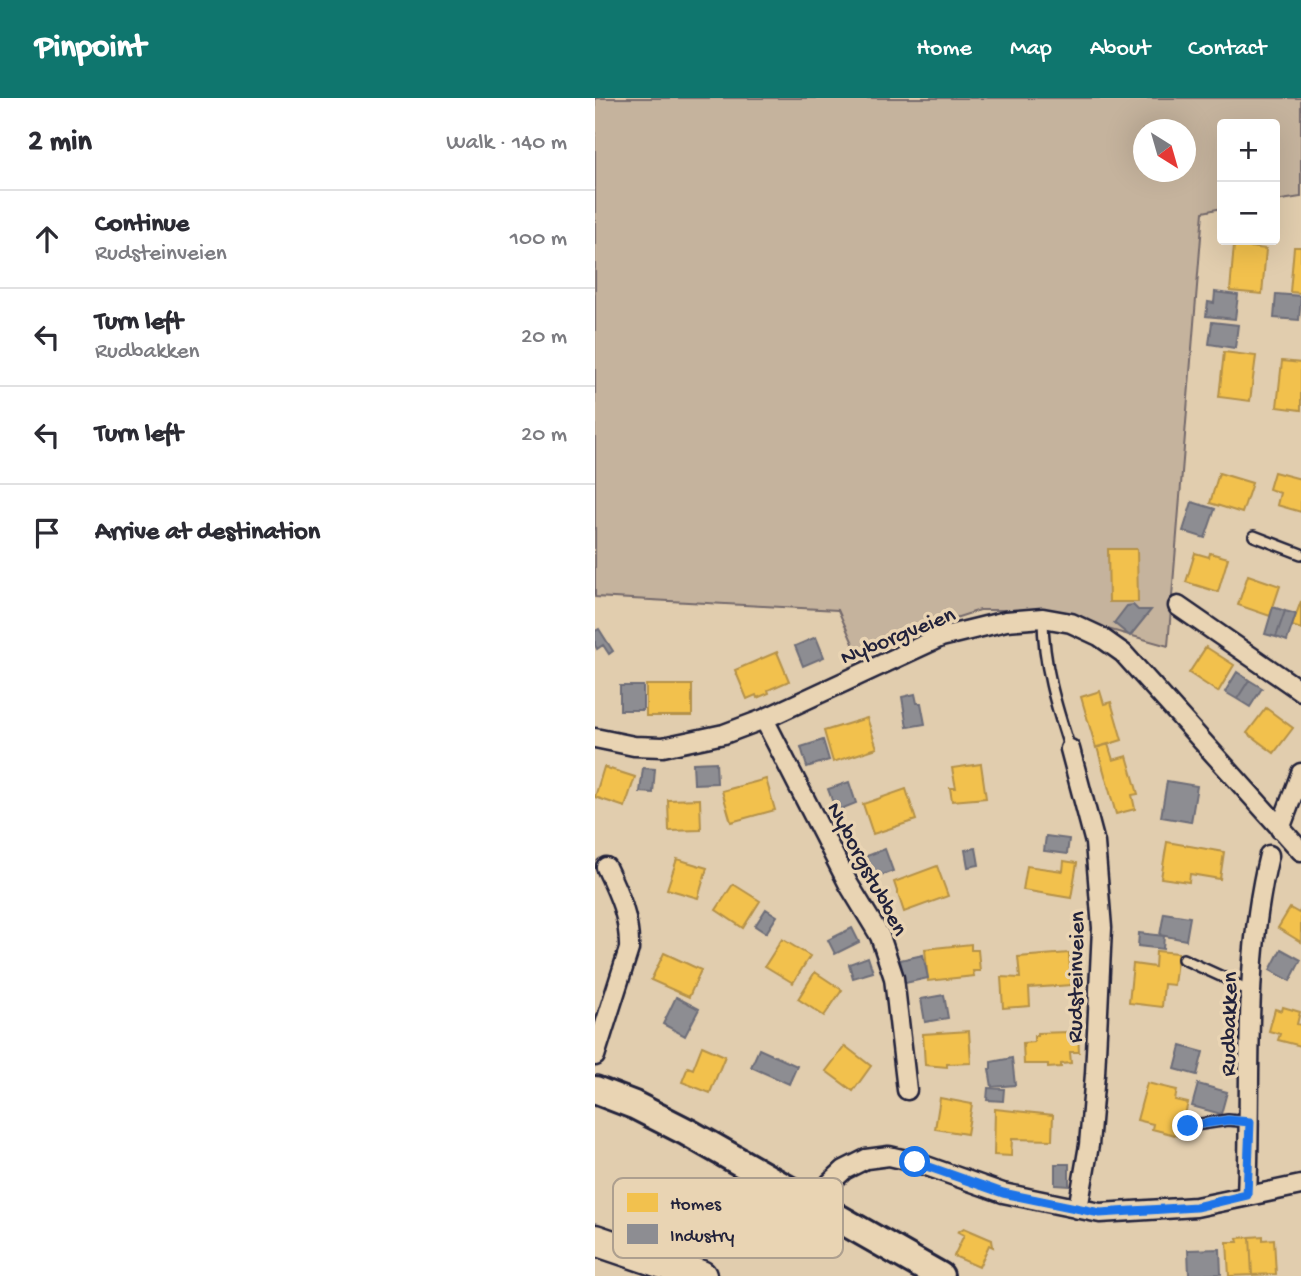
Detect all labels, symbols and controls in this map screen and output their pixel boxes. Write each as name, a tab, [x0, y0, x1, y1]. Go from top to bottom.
text: Pinpoint	[35, 30, 146, 68]
text: Home	[916, 35, 972, 64]
text: Map	[1010, 35, 1052, 64]
text: About	[1090, 35, 1150, 64]
text: Contact	[1188, 35, 1266, 64]
north arrow	[1133, 119, 1196, 182]
map controls	[1217, 119, 1280, 245]
button: +	[1217, 119, 1280, 182]
text: 2 min	[28, 126, 92, 161]
text: Walk · 140 m	[446, 130, 567, 157]
button: −	[1217, 182, 1280, 245]
text: Continue	[95, 210, 189, 241]
icon: ahead	[28, 220, 66, 258]
text: 100 m	[510, 226, 567, 253]
text: Rudsteinveien	[95, 241, 227, 268]
text: Turn left	[95, 308, 183, 339]
icon: left	[28, 318, 66, 356]
text: 20 m	[521, 324, 567, 351]
text: Rudbakken	[95, 339, 200, 366]
icon: left	[28, 416, 66, 454]
text: Turn left	[95, 420, 183, 451]
text: 20 m	[521, 422, 567, 449]
icon: arrive	[28, 514, 66, 552]
text: Arrive at destination	[95, 518, 320, 549]
street label: Nyborgveien	[837, 602, 960, 673]
street label: Nyborgstubben	[819, 798, 912, 941]
street label: Rudsteinveien	[1063, 911, 1092, 1043]
street label: Rudbakken	[1216, 972, 1245, 1077]
route end	[1172, 1110, 1203, 1141]
route start	[899, 1146, 930, 1177]
legend	[613, 1178, 843, 1258]
text: Homes	[670, 1194, 722, 1217]
text: Industry	[670, 1226, 735, 1249]

